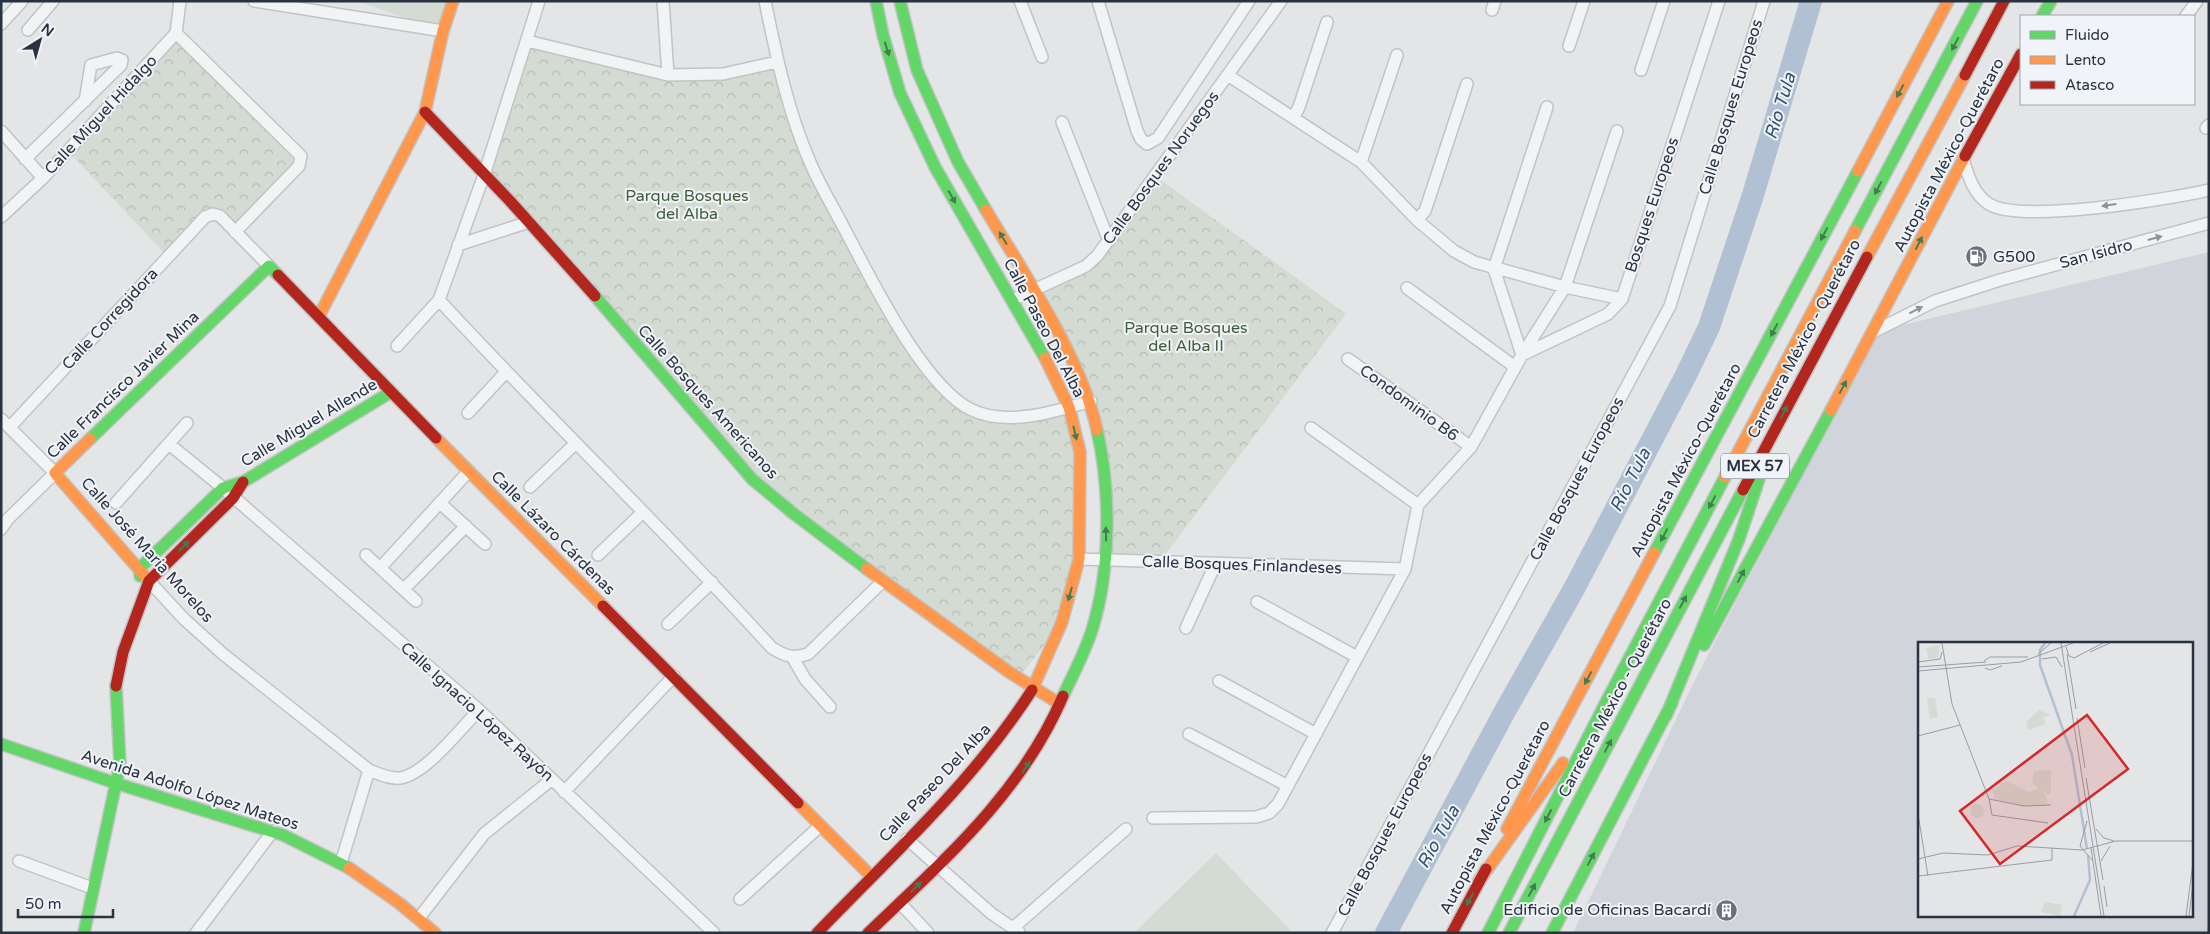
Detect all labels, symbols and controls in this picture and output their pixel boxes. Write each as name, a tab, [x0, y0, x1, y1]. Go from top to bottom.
north arrow	[15, 15, 65, 65]
legend	[2020, 15, 2195, 105]
street label: Calle Bosques Europeos	[1695, 17, 1767, 197]
text: N	[38, 20, 57, 40]
text: Fluido	[2065, 26, 2109, 44]
one-way arrow	[1950, 38, 1959, 51]
one-way arrow	[883, 41, 891, 56]
street label: Calle Miguel Hidalgo	[40, 51, 162, 179]
text: Lento	[2065, 51, 2106, 69]
street label: Autopista México-Querétaro	[1889, 54, 2009, 256]
water label: Río Tula	[1759, 69, 1801, 142]
text: Atasco	[2065, 76, 2114, 94]
one-way arrow	[1896, 84, 1905, 97]
street label: Calle Bosques Noruegos	[1098, 87, 1224, 249]
street label: Bosques Europeos	[1621, 135, 1683, 275]
one-way arrow	[1874, 181, 1883, 195]
park label: Parque Bosques del Alba	[625, 186, 749, 224]
one-way arrow	[948, 190, 956, 204]
one-way arrow	[2100, 201, 2116, 209]
one-way arrow	[1820, 227, 1828, 241]
one-way arrow	[998, 232, 1007, 245]
one-way arrow	[2148, 234, 2163, 242]
street label: San Isidro	[2057, 235, 2135, 273]
street label: Carretera México - Querétaro	[1743, 236, 1865, 442]
one-way arrow	[1915, 236, 1923, 251]
fuel station icon: G500	[1965, 245, 1989, 269]
place label: G500	[1993, 247, 2035, 267]
street label: Calle Paseo Del Alba	[999, 255, 1089, 401]
street label: Calle Corregidora	[58, 264, 162, 374]
one-way arrow	[1909, 306, 1924, 314]
street label: Calle Francisco Javier Mina	[43, 307, 203, 463]
park label: Parque Bosques del Alba II	[1124, 318, 1248, 356]
street label: Calle Bosques Americanos	[633, 321, 783, 483]
one-way arrow	[1769, 323, 1778, 337]
street label: Autopista México-Querétaro	[1626, 359, 1746, 561]
street label: Condominio B6	[1356, 360, 1462, 446]
street label: Calle Miguel Allende	[237, 374, 381, 472]
one-way arrow	[1839, 380, 1848, 394]
street label: Calle Bosques Europeos	[1525, 394, 1629, 564]
one-way arrow	[1780, 405, 1788, 419]
one-way arrow	[1071, 426, 1079, 441]
water label: Río Tula	[1605, 444, 1656, 515]
road number: MEX 57	[1721, 454, 1789, 478]
street label: Calle Lázaro Cárdenas	[487, 467, 619, 599]
street label: Calle José María Morelos	[77, 473, 217, 627]
one-way arrow	[1708, 494, 1716, 509]
one-way arrow	[1102, 526, 1110, 542]
one-way arrow	[1660, 528, 1668, 542]
one-way arrow	[177, 541, 189, 553]
street label: Calle Bosques Finlandeses	[1142, 552, 1342, 578]
one-way arrow	[1736, 569, 1745, 583]
one-way arrow	[1065, 587, 1073, 602]
street label: Carretera México - Querétaro	[1554, 595, 1676, 801]
one-way arrow	[1679, 595, 1687, 609]
street label: Calle Ignacio López Rayón	[396, 638, 558, 786]
inset map	[1918, 642, 2192, 916]
one-way arrow	[1584, 671, 1592, 686]
street label: Autopista México-Querétaro	[1435, 716, 1555, 918]
street label: Calle Paseo Del Alba	[875, 719, 995, 847]
one-way arrow	[1604, 739, 1612, 753]
street label: Avenida Adolfo López Mateos	[79, 745, 301, 835]
street label: Calle Bosques Europeos	[1333, 750, 1437, 920]
one-way arrow	[1021, 760, 1030, 774]
water label: Río Tula	[1412, 801, 1465, 872]
one-way arrow	[1544, 809, 1552, 823]
one-way arrow	[1586, 852, 1595, 865]
one-way arrow	[910, 881, 922, 893]
one-way arrow	[1528, 882, 1536, 897]
scale bar	[18, 886, 112, 918]
one-way arrow	[1466, 892, 1474, 906]
text: 50 m	[25, 895, 62, 913]
building icon: Edificio de Oficinas Bacardí	[1715, 898, 1739, 922]
place label: Edificio de Oficinas Bacardí	[1503, 900, 1711, 920]

